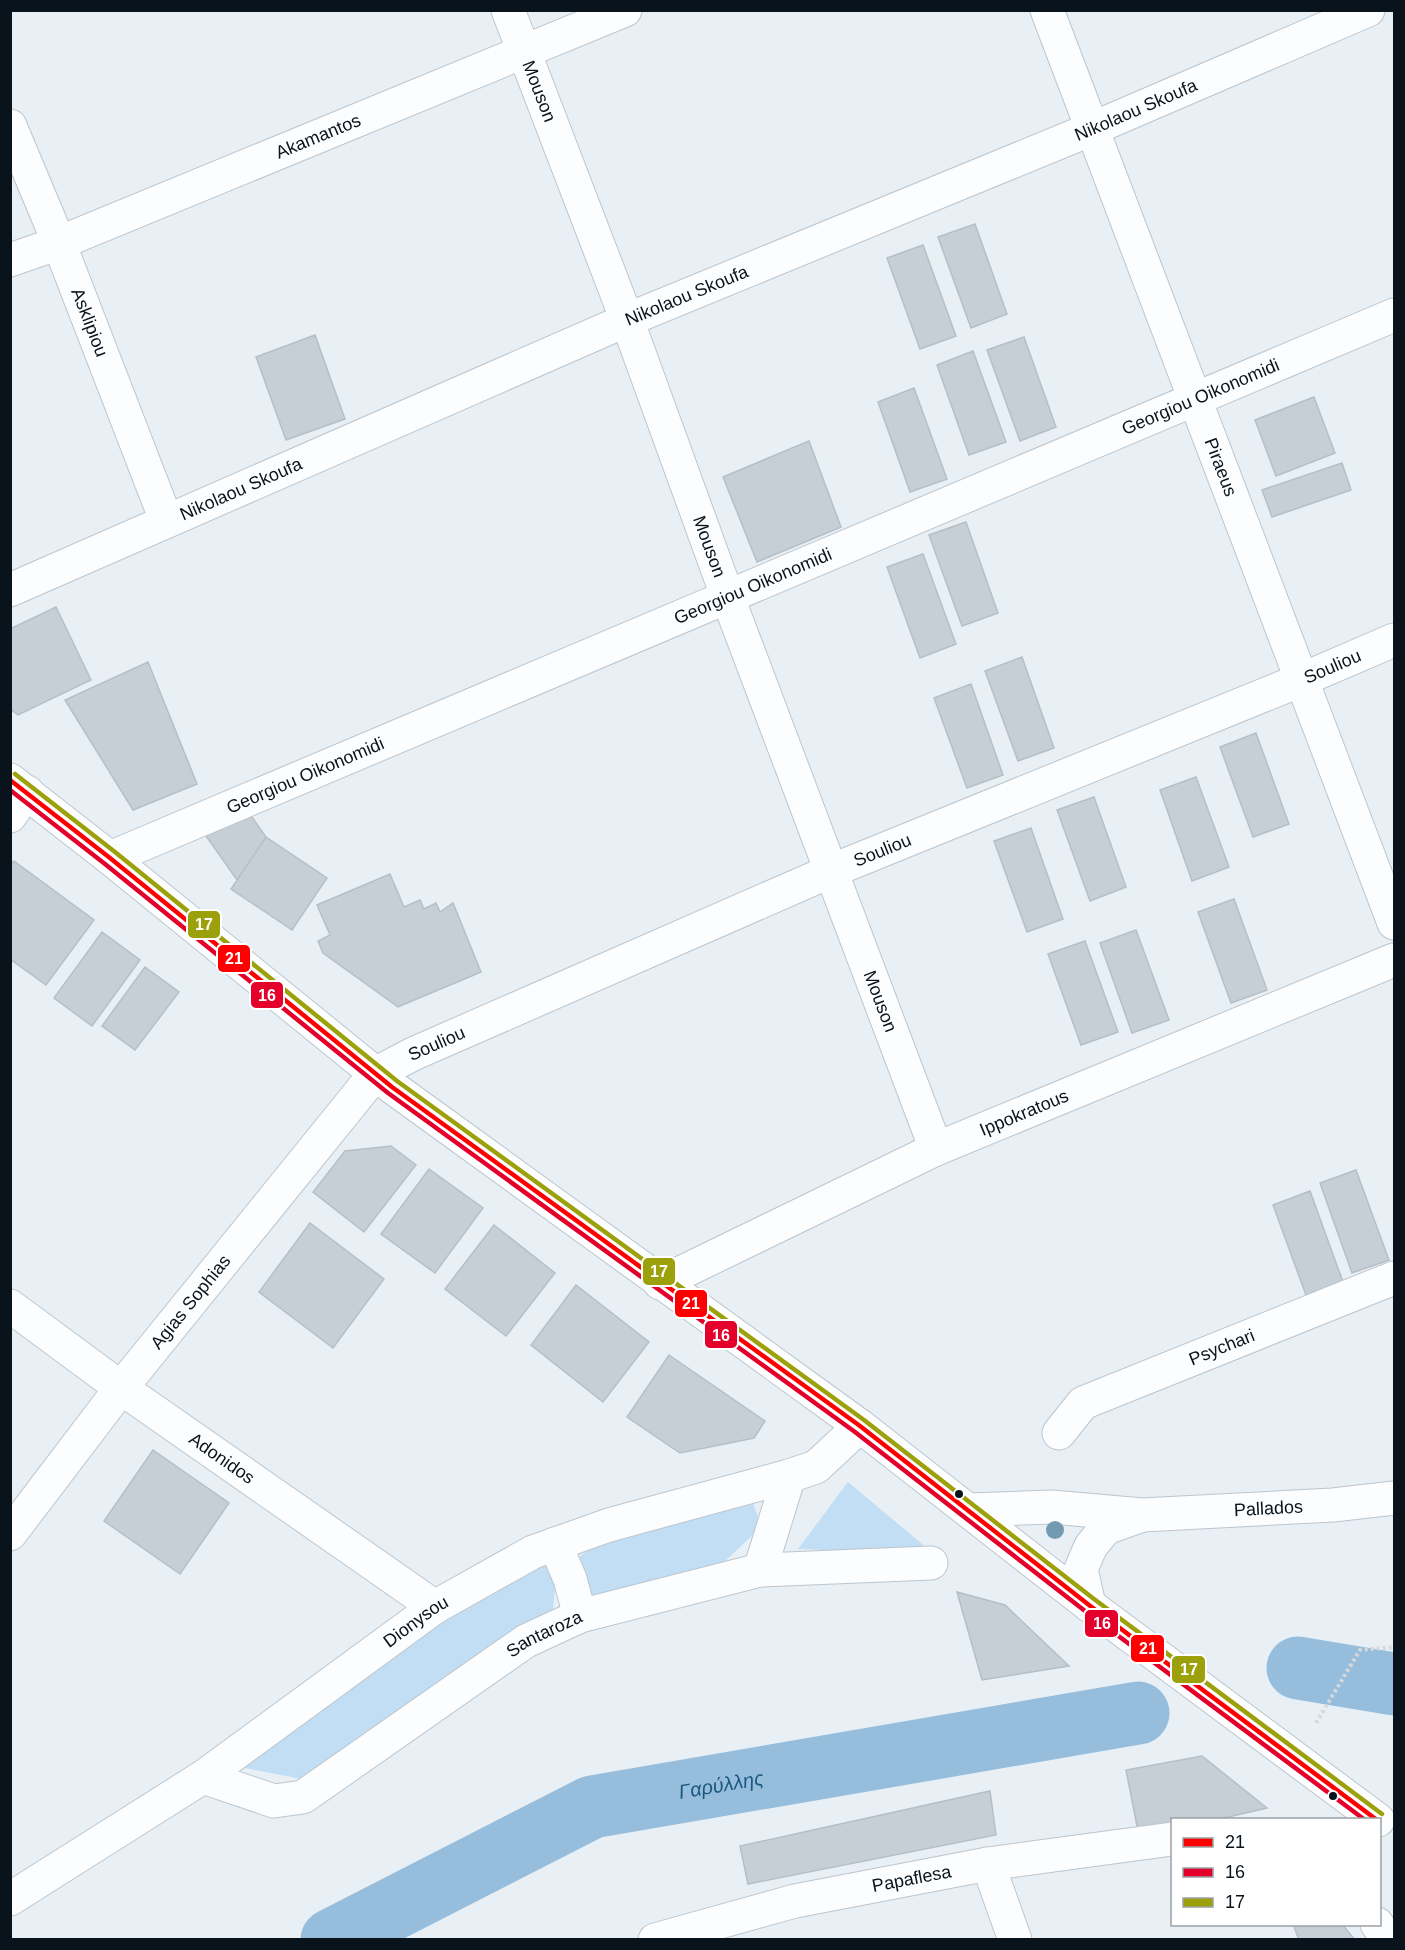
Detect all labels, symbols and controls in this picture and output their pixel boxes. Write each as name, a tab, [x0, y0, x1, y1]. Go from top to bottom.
street label: Mouson	[518, 58, 560, 125]
street label: Nikolaou Skoufa	[1072, 74, 1201, 145]
street label: Akamantos	[273, 110, 364, 163]
street label: Nikolaou Skoufa	[622, 261, 752, 330]
street label: Asklipiou	[67, 285, 112, 360]
street label: Georgiou Oikonomidi	[1119, 355, 1282, 439]
street label: Piraeus	[1201, 435, 1241, 499]
street label: Nikolaou Skoufa	[177, 453, 306, 524]
street label: Mouson	[689, 513, 730, 580]
street label: Georgiou Oikonomidi	[671, 544, 835, 628]
street label: Souliou	[1301, 645, 1364, 688]
street label: Georgiou Oikonomidi	[223, 733, 387, 818]
street label: Souliou	[851, 830, 914, 871]
line badge: 17	[187, 910, 221, 939]
text: 17	[195, 916, 213, 933]
line badge: 21	[217, 944, 251, 973]
text: 21	[225, 950, 243, 967]
street label: Mouson	[860, 968, 901, 1035]
line badge: 16	[250, 981, 284, 1009]
text: 16	[258, 987, 276, 1004]
street label: Souliou	[405, 1022, 468, 1065]
street label: Ippokratous	[977, 1085, 1071, 1140]
street label: Agias Sophias	[147, 1251, 235, 1353]
line badge: 17	[642, 1257, 676, 1286]
text: 17	[650, 1263, 668, 1280]
line badge: 21	[674, 1289, 708, 1318]
text: 21	[682, 1295, 700, 1312]
line badge: 16	[704, 1320, 738, 1349]
street label: Psychari	[1186, 1325, 1258, 1369]
text: 16	[712, 1327, 730, 1344]
street label: Adonidos	[185, 1429, 258, 1488]
unlabelled marker	[953, 1488, 965, 1500]
street label: Pallados	[1233, 1497, 1303, 1520]
street label: Dionysou	[380, 1592, 452, 1651]
street label: Santaroza	[503, 1606, 586, 1661]
line badge: 16	[1084, 1609, 1119, 1638]
text: 16	[1093, 1615, 1111, 1632]
line badge: 21	[1130, 1634, 1165, 1663]
text: 21	[1139, 1640, 1157, 1657]
line badge: 17	[1171, 1655, 1206, 1684]
text: 17	[1180, 1661, 1198, 1678]
water label: Γαρύλλης	[677, 1767, 765, 1803]
unlabelled marker	[1327, 1790, 1339, 1802]
legend	[1171, 1818, 1381, 1926]
text: 21	[1225, 1832, 1245, 1852]
street label: Papaflesa	[870, 1861, 954, 1896]
text: 16	[1225, 1862, 1245, 1882]
text: 17	[1225, 1892, 1245, 1912]

